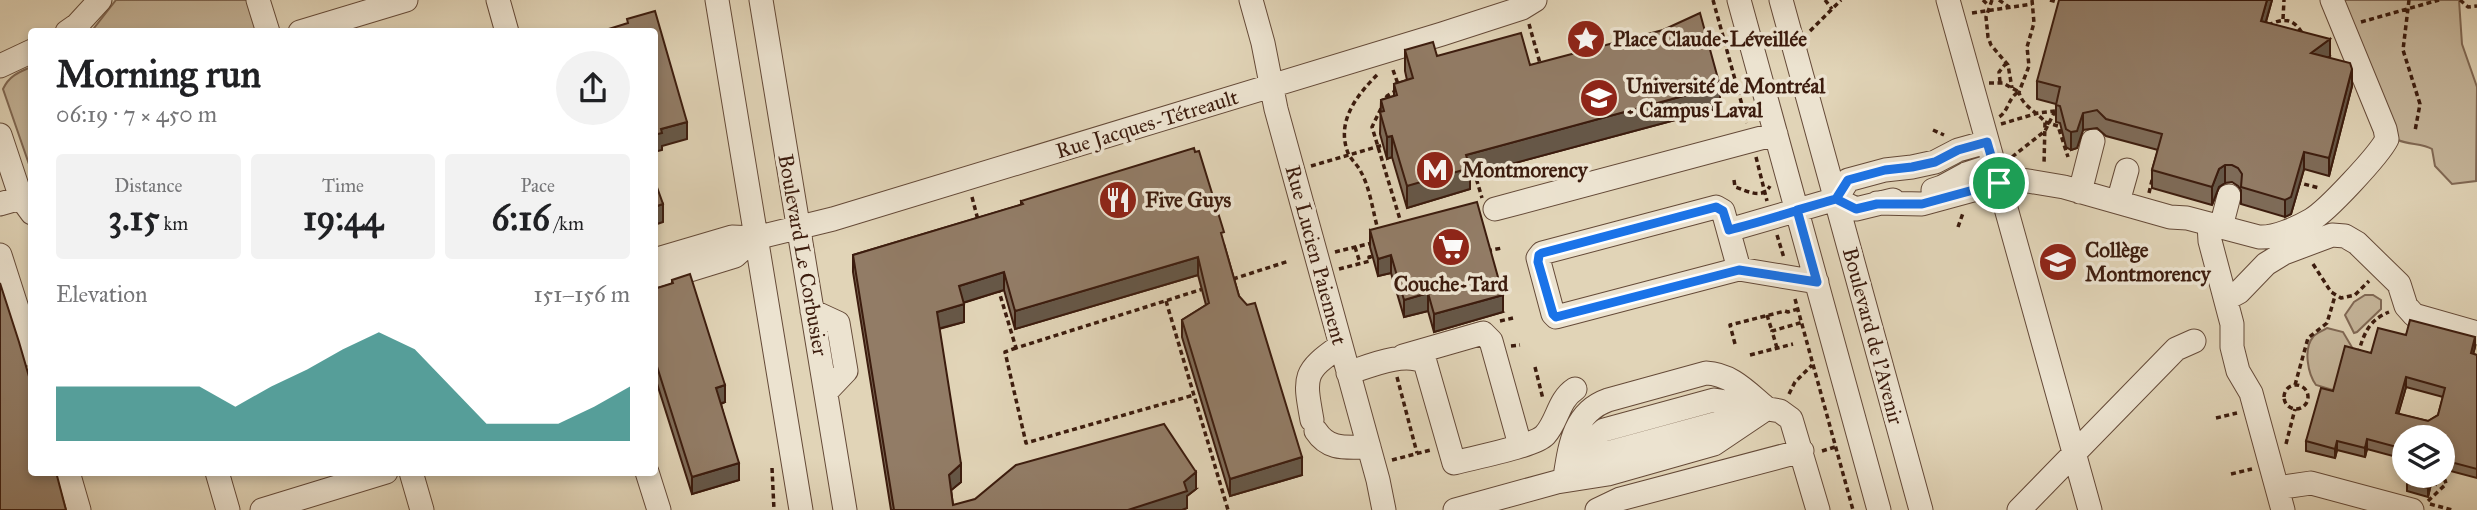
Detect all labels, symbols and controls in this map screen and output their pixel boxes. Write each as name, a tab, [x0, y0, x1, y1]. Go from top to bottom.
place icon: Place Claude-Léveillée	[1565, 18, 1607, 60]
place label: Place Claude-Léveillée	[1613, 26, 1807, 52]
text: Morning run	[56, 51, 261, 97]
button: share	[556, 51, 630, 125]
place label: Université de Montréal - Campus Laval	[1626, 73, 1826, 123]
school or university icon: Université de Montréal - Campus Laval	[1578, 77, 1620, 119]
street label: Rue Jacques-Tétreault	[1053, 84, 1242, 164]
text: 06:19 · 7 × 450 m	[56, 100, 217, 128]
metro station icon: Montmorency	[1414, 149, 1456, 191]
street label: Boulevard Le Corbusier	[772, 152, 834, 358]
pin	[1969, 153, 2029, 213]
place label: Montmorency	[1462, 157, 1589, 183]
street label: Rue Lucien Paiement	[1280, 162, 1353, 348]
icon: arrive	[1980, 164, 2018, 202]
text: Distance	[114, 174, 182, 197]
text: Time	[322, 174, 364, 197]
text: Pace	[520, 174, 555, 197]
restaurant icon: Five Guys	[1097, 179, 1139, 221]
place label: Five Guys	[1145, 187, 1232, 213]
text: 3.15	[108, 197, 159, 240]
text: 19:44	[303, 197, 383, 240]
text: 6:16	[491, 197, 550, 240]
text: km	[159, 212, 188, 235]
text: /km	[550, 212, 584, 235]
supermarket icon: Couche-Tard	[1430, 226, 1472, 268]
place label: Collège Montmorency	[2085, 237, 2212, 287]
school or university icon: Collège Montmorency	[2037, 241, 2079, 283]
street label: Boulevard de l'Avenir	[1837, 244, 1909, 428]
place label: Couche-Tard	[1394, 271, 1509, 297]
text: Elevation	[56, 280, 147, 308]
text: 151–156 m	[534, 280, 630, 308]
map controls	[2392, 425, 2455, 488]
button: layers	[2392, 425, 2455, 488]

